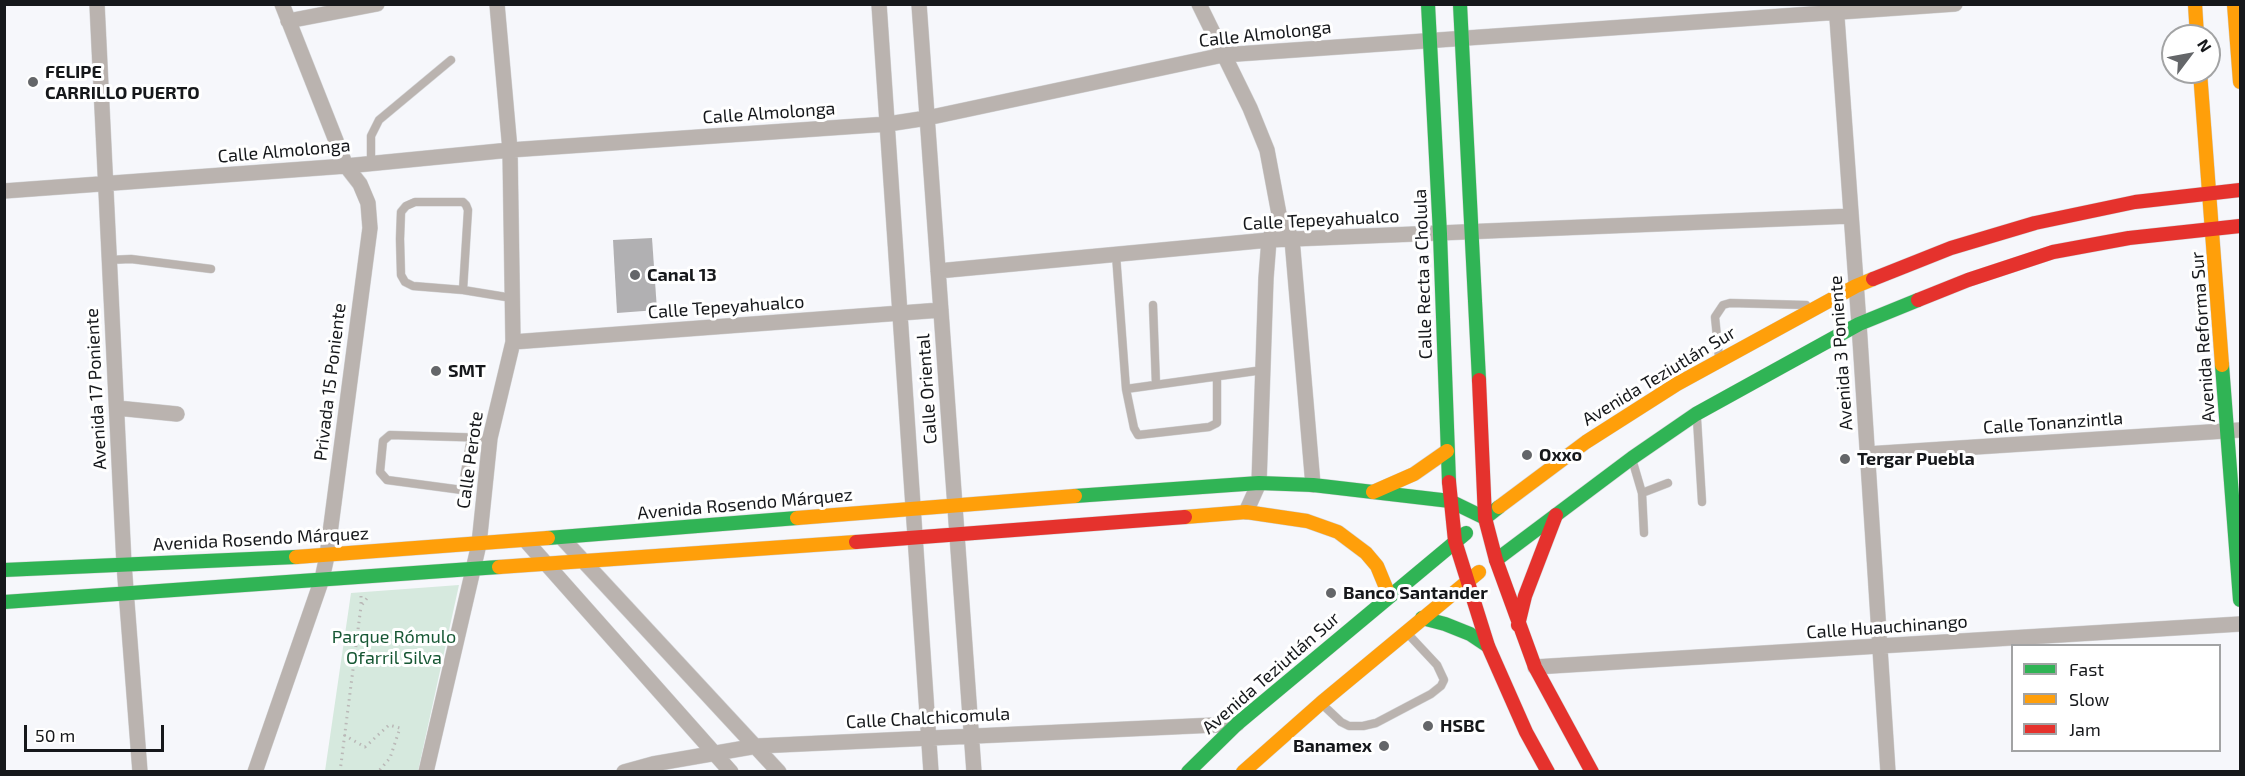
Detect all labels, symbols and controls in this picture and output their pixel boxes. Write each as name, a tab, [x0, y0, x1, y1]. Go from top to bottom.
street label: Calle Almolonga	[1198, 16, 1332, 52]
north arrow	[2161, 24, 2221, 84]
text: N	[2194, 35, 2216, 55]
place label: FELIPE CARRILLO PUERTO	[45, 61, 200, 104]
marker: FELIPE CARRILLO PUERTO	[26, 75, 40, 89]
street label: Calle Almolonga	[702, 98, 836, 128]
street label: Calle Almolonga	[217, 134, 351, 168]
street label: Calle Recta a Cholula	[1409, 188, 1437, 360]
street label: Calle Tepeyahualco	[1242, 205, 1400, 235]
street label: Avenida Reforma Sur	[2186, 251, 2220, 423]
place label: Canal 13	[647, 264, 717, 286]
marker: Canal 13	[628, 268, 642, 282]
street label: Avenida 3 Poniente	[1825, 275, 1857, 431]
street label: Calle Tepeyahualco	[647, 291, 805, 323]
street label: Privada 15 Poniente	[310, 302, 350, 462]
street label: Avenida 17 Poniente	[81, 308, 111, 470]
street label: Avenida Teziutlán Sur	[1578, 322, 1740, 430]
street label: Calle Oriental	[912, 333, 942, 445]
place label: SMT	[448, 360, 486, 382]
marker: SMT	[429, 364, 443, 378]
street label: Calle Tonanzintla	[1982, 407, 2124, 439]
street label: Calle Perote	[452, 410, 488, 510]
place label: Oxxo	[1539, 444, 1582, 466]
marker: Oxxo	[1520, 448, 1534, 462]
place label: Tergar Puebla	[1857, 448, 1975, 470]
marker: Tergar Puebla	[1838, 452, 1852, 466]
street label: Avenida Rosendo Márquez	[636, 484, 854, 524]
street label: Avenida Rosendo Márquez	[152, 523, 370, 555]
place label: Banco Santander	[1343, 582, 1488, 604]
marker: Banco Santander	[1324, 586, 1338, 600]
street label: Avenida Teziutlán Sur	[1198, 607, 1344, 739]
street label: Calle Huauchinango	[1806, 611, 1968, 643]
park label: Parque Rómulo Ofarril Silva	[332, 626, 456, 668]
legend	[2011, 644, 2221, 752]
text: Fast	[2069, 658, 2104, 680]
text: Slow	[2069, 688, 2109, 710]
street label: Calle Chalchicomula	[845, 703, 1011, 733]
scale bar	[27, 713, 166, 751]
place label: HSBC	[1440, 715, 1485, 737]
text: Jam	[2069, 718, 2101, 740]
marker: HSBC	[1421, 719, 1435, 733]
text: 50 m	[35, 724, 75, 746]
place label: Banamex	[1293, 735, 1372, 757]
marker: Banamex	[1377, 739, 1391, 753]

